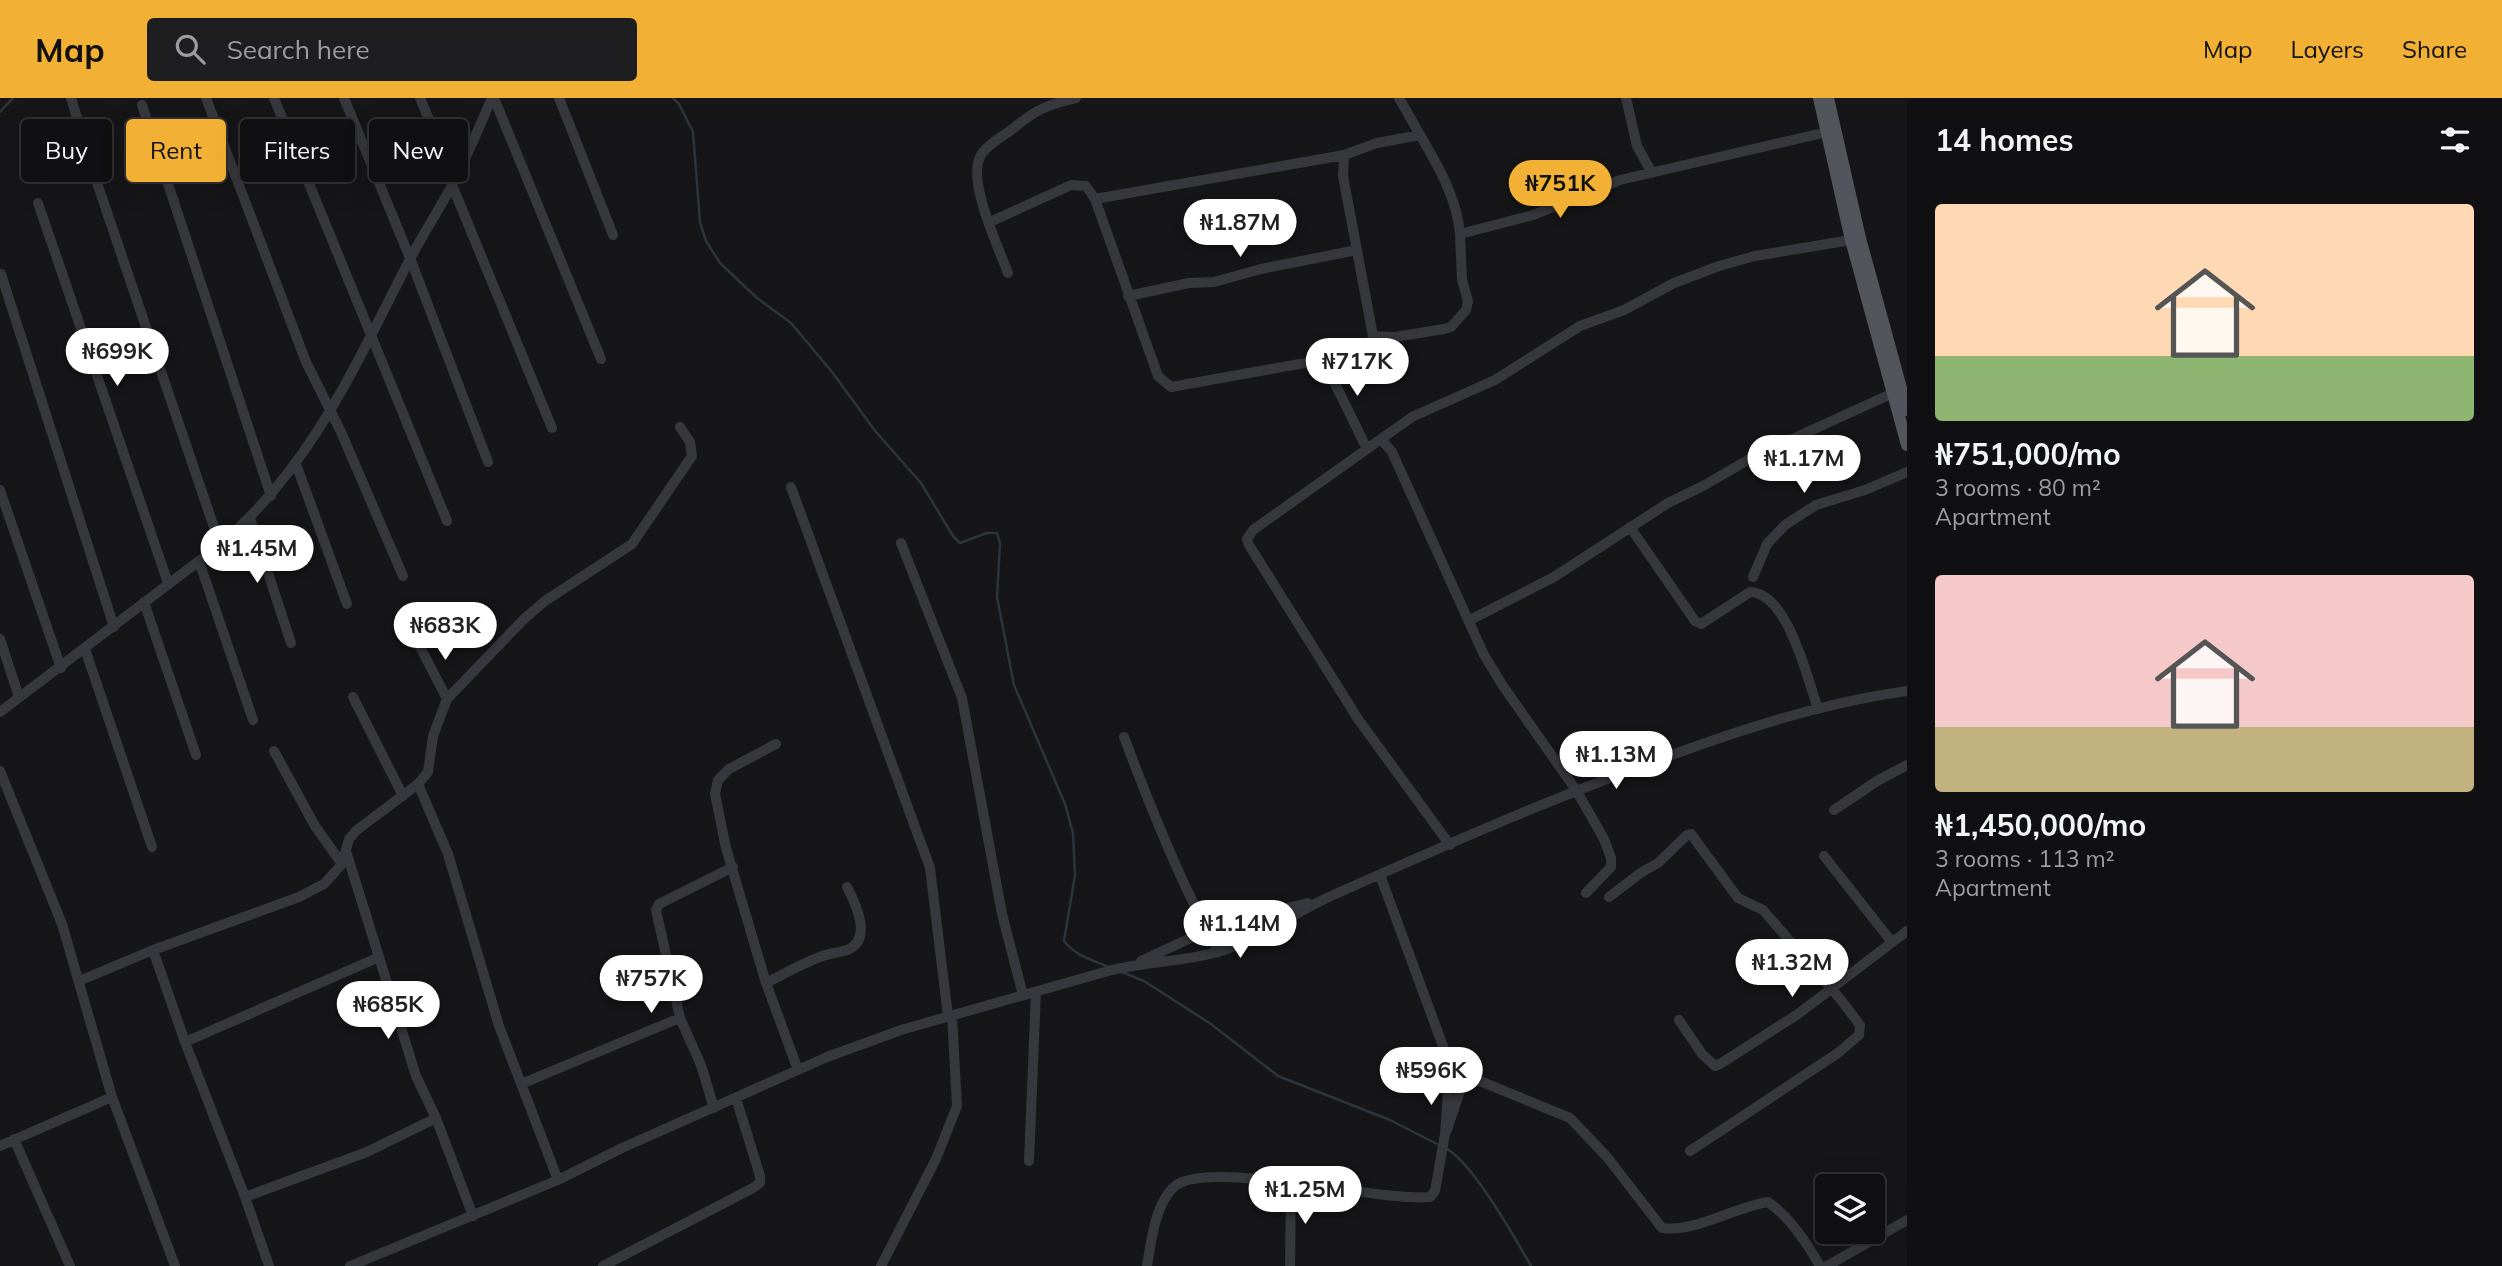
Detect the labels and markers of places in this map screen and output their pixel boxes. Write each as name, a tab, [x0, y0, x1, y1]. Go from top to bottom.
pin: ₦751K	[1511, 160, 1609, 220]
pin: ₦1.87M	[1183, 200, 1297, 259]
pin: ₦699K	[68, 328, 166, 388]
pin: ₦717K	[1308, 338, 1406, 398]
pin: ₦1.17M	[1747, 436, 1861, 495]
pin: ₦1.45M	[200, 526, 314, 585]
pin: ₦683K	[396, 602, 494, 662]
pin: ₦1.13M	[1559, 732, 1673, 791]
pin: ₦1.14M	[1183, 900, 1297, 960]
pin: ₦1.32M	[1735, 940, 1849, 999]
pin: ₦757K	[602, 956, 700, 1015]
pin: ₦685K	[339, 982, 437, 1041]
pin: ₦596K	[1382, 1048, 1480, 1107]
pin: ₦1.25M	[1248, 1166, 1362, 1226]

